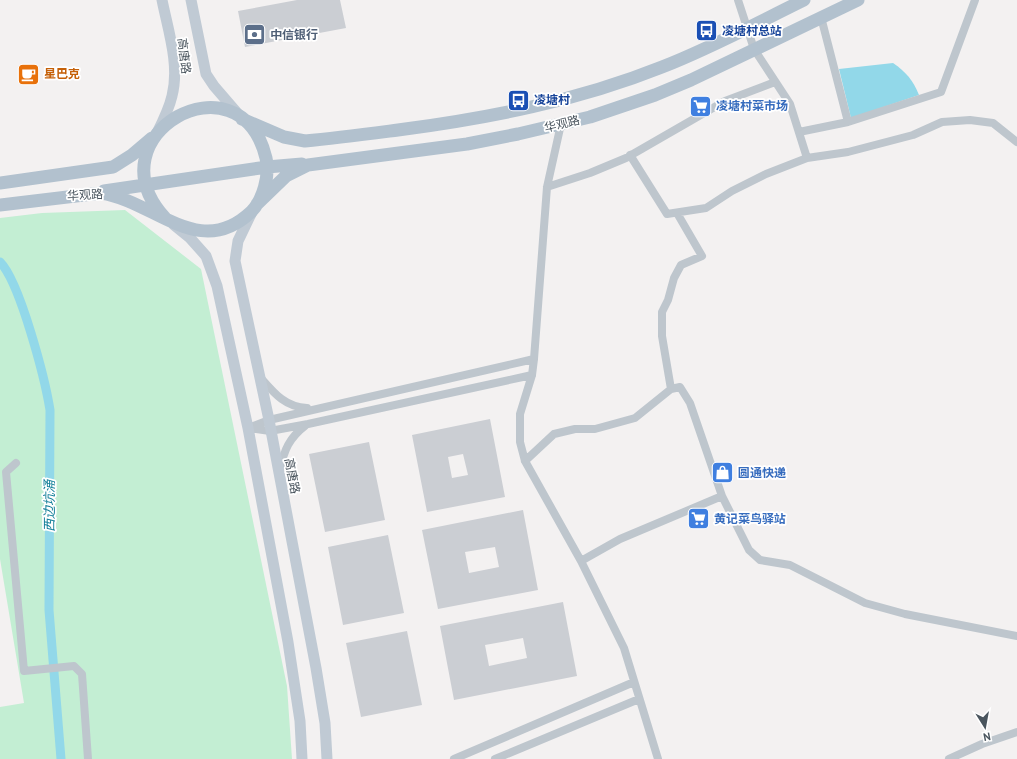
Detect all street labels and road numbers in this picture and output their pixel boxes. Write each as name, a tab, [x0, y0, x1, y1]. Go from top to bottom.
street label: 高唐路	[175, 37, 194, 75]
street label: 华观路	[543, 112, 581, 135]
street label: 华观路	[67, 186, 103, 203]
street label: 高唐路	[282, 457, 303, 495]

